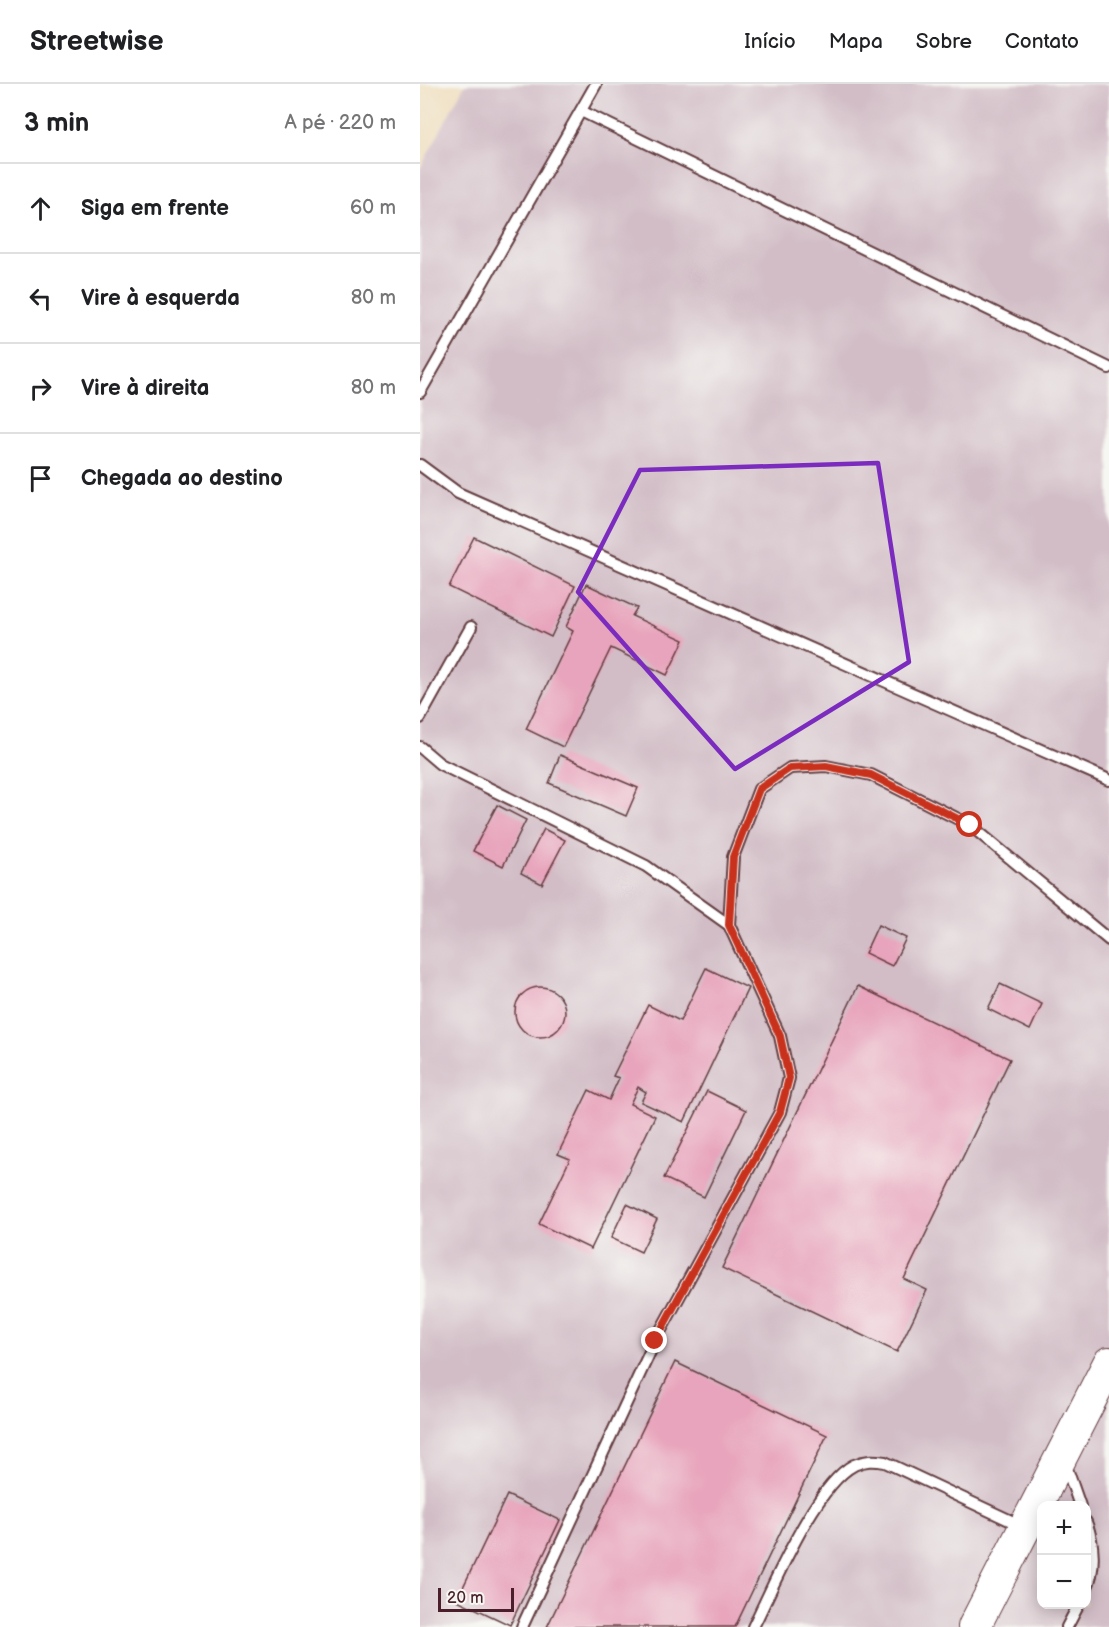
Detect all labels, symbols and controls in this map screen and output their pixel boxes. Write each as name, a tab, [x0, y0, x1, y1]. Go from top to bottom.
text: Streetwise	[30, 25, 163, 58]
text: Início	[744, 29, 796, 54]
text: Mapa	[829, 29, 883, 54]
text: Sobre	[916, 29, 972, 54]
text: Contato	[1005, 29, 1079, 54]
text: 3 min	[24, 108, 89, 139]
text: A pé · 220 m	[284, 111, 396, 135]
icon: ahead	[24, 192, 57, 225]
text: Siga em frente	[81, 195, 229, 222]
text: 60 m	[350, 196, 396, 220]
icon: left	[24, 282, 57, 315]
text: Vire à esquerda	[81, 285, 240, 312]
text: 80 m	[351, 286, 396, 310]
icon: right	[24, 372, 57, 405]
text: Vire à direita	[81, 375, 209, 402]
text: 80 m	[351, 376, 396, 400]
icon: arrive	[24, 462, 57, 495]
text: Chegada ao destino	[81, 465, 283, 492]
route start	[956, 811, 982, 837]
route end	[641, 1327, 667, 1353]
map controls	[1037, 1501, 1091, 1609]
button: +	[1037, 1501, 1091, 1555]
button: −	[1037, 1555, 1091, 1609]
scale bar	[438, 1585, 514, 1612]
text: 20 m	[447, 1589, 483, 1608]

